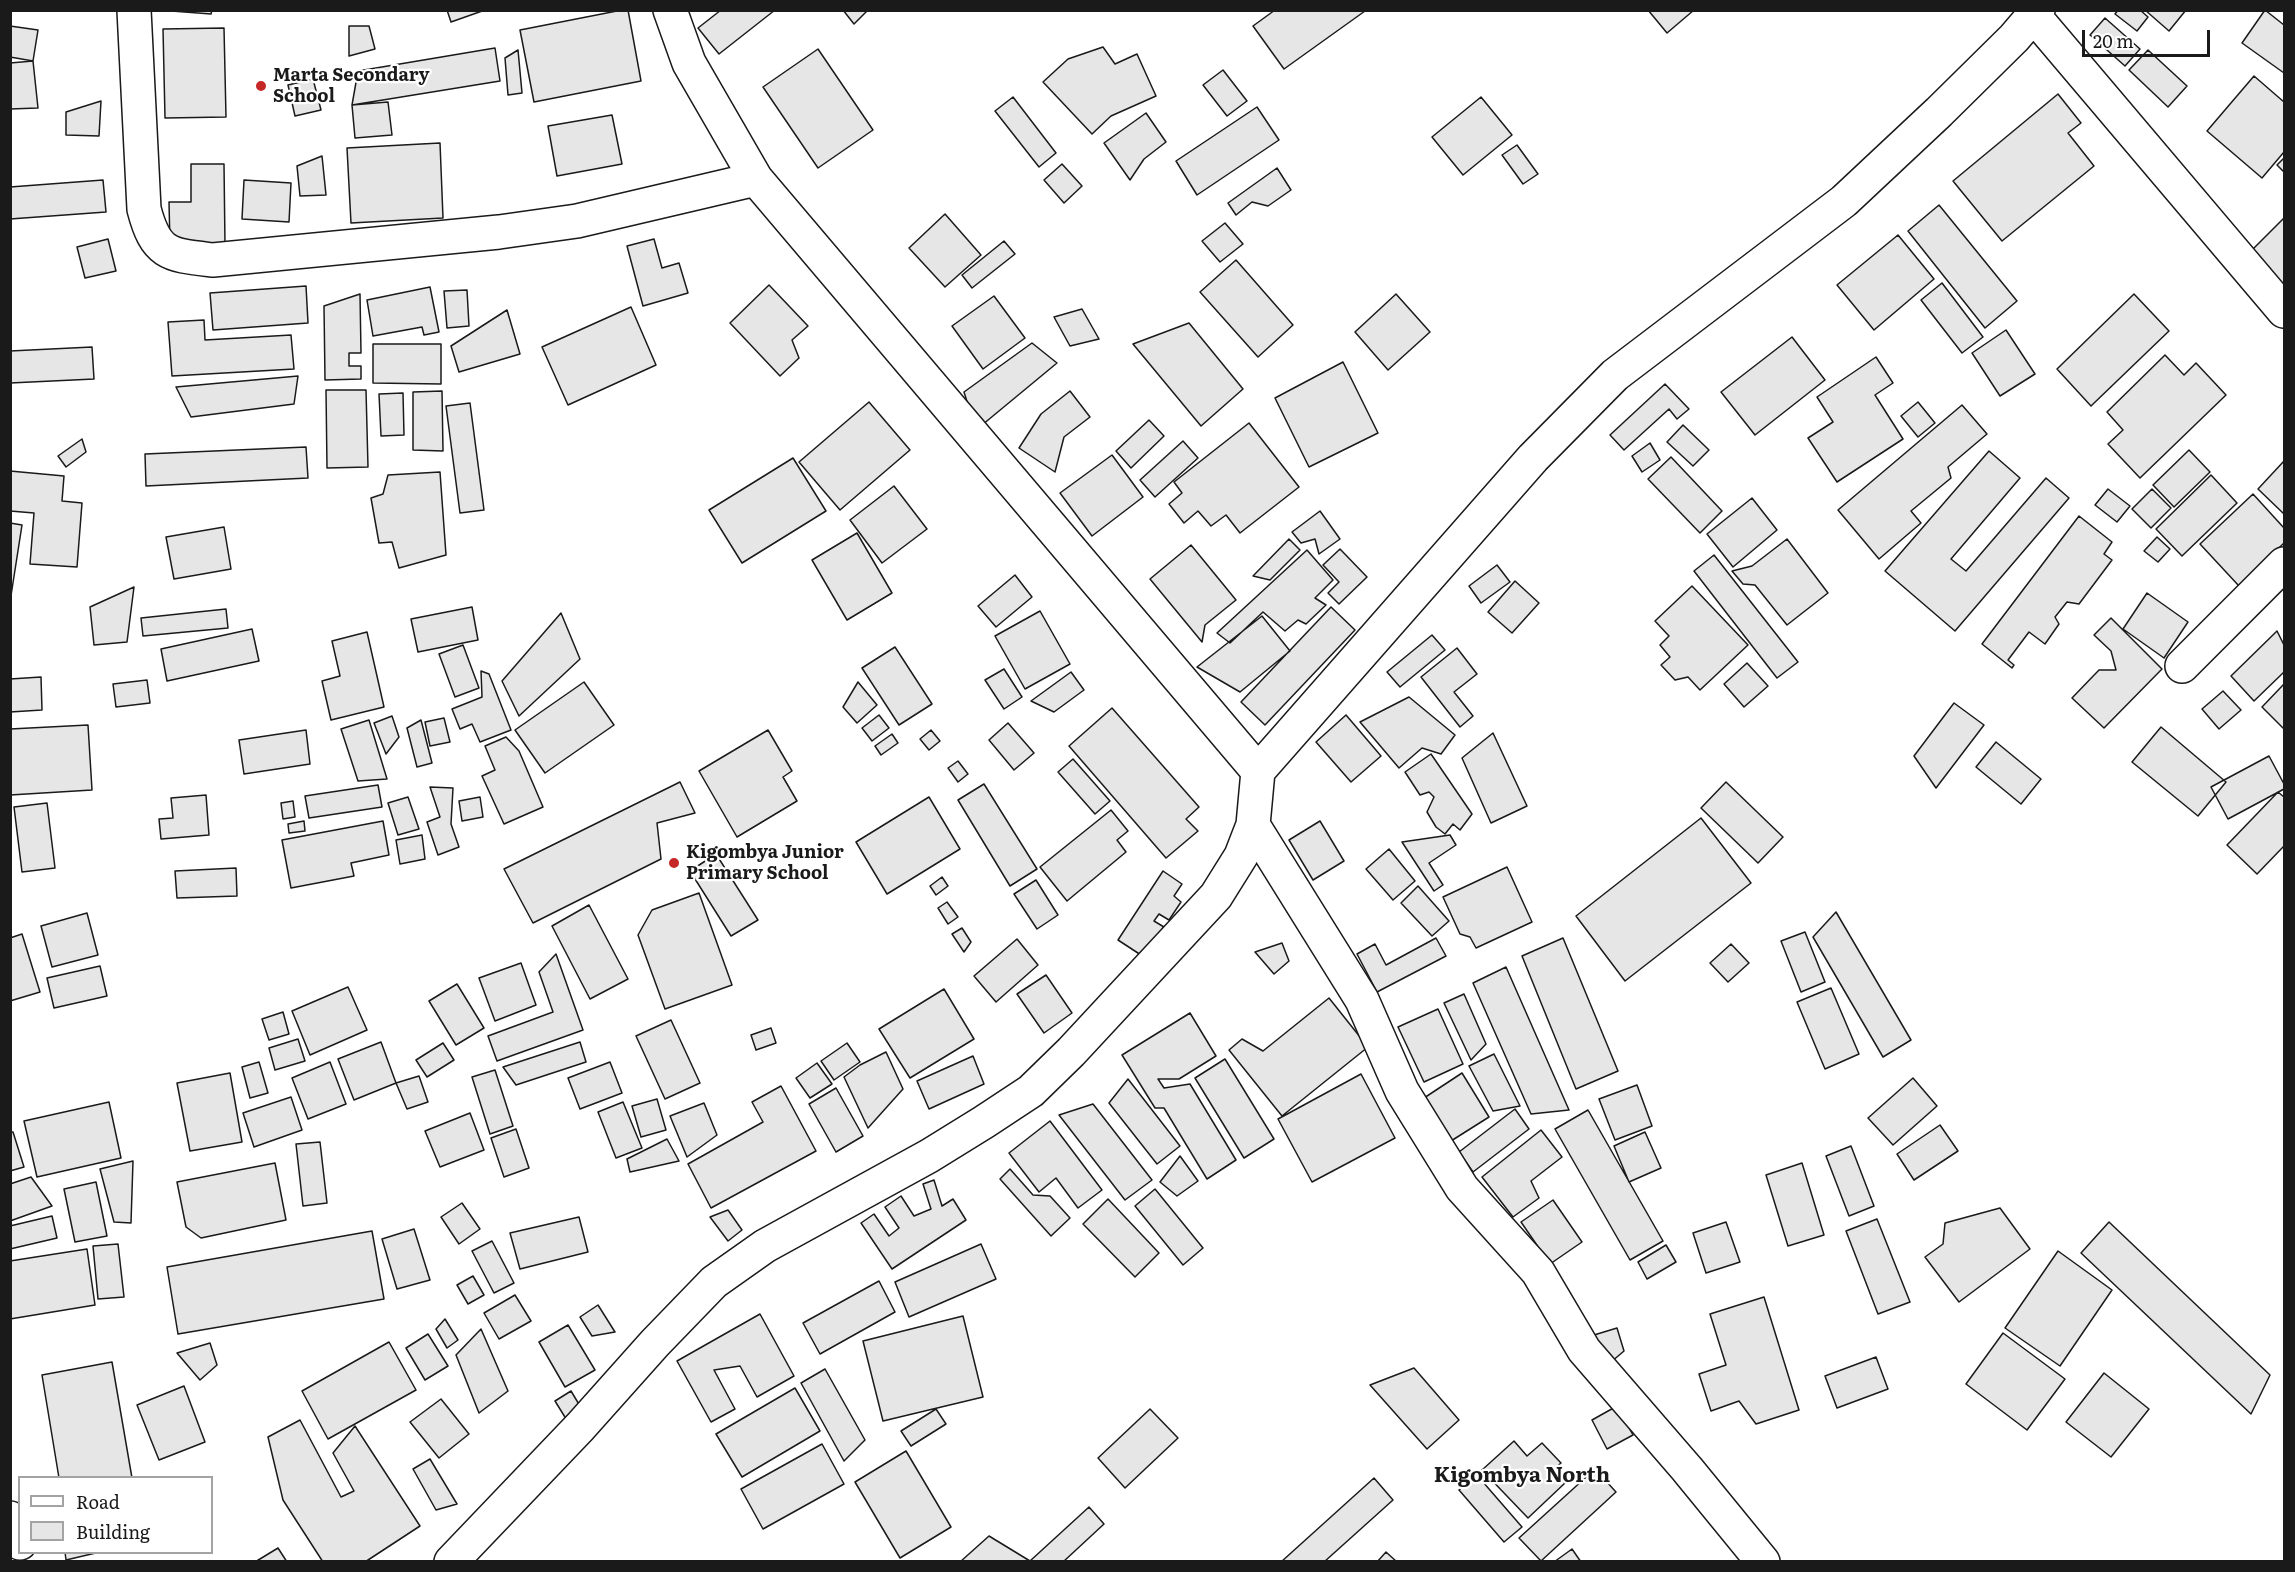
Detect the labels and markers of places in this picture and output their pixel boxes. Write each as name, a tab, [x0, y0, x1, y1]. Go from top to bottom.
place label: Marta Secondary School	[273, 65, 430, 107]
marker: Marta Secondary School	[254, 79, 268, 93]
place label: Kigombya Junior Primary School	[686, 842, 844, 884]
marker: Kigombya Junior Primary School	[667, 856, 681, 870]

